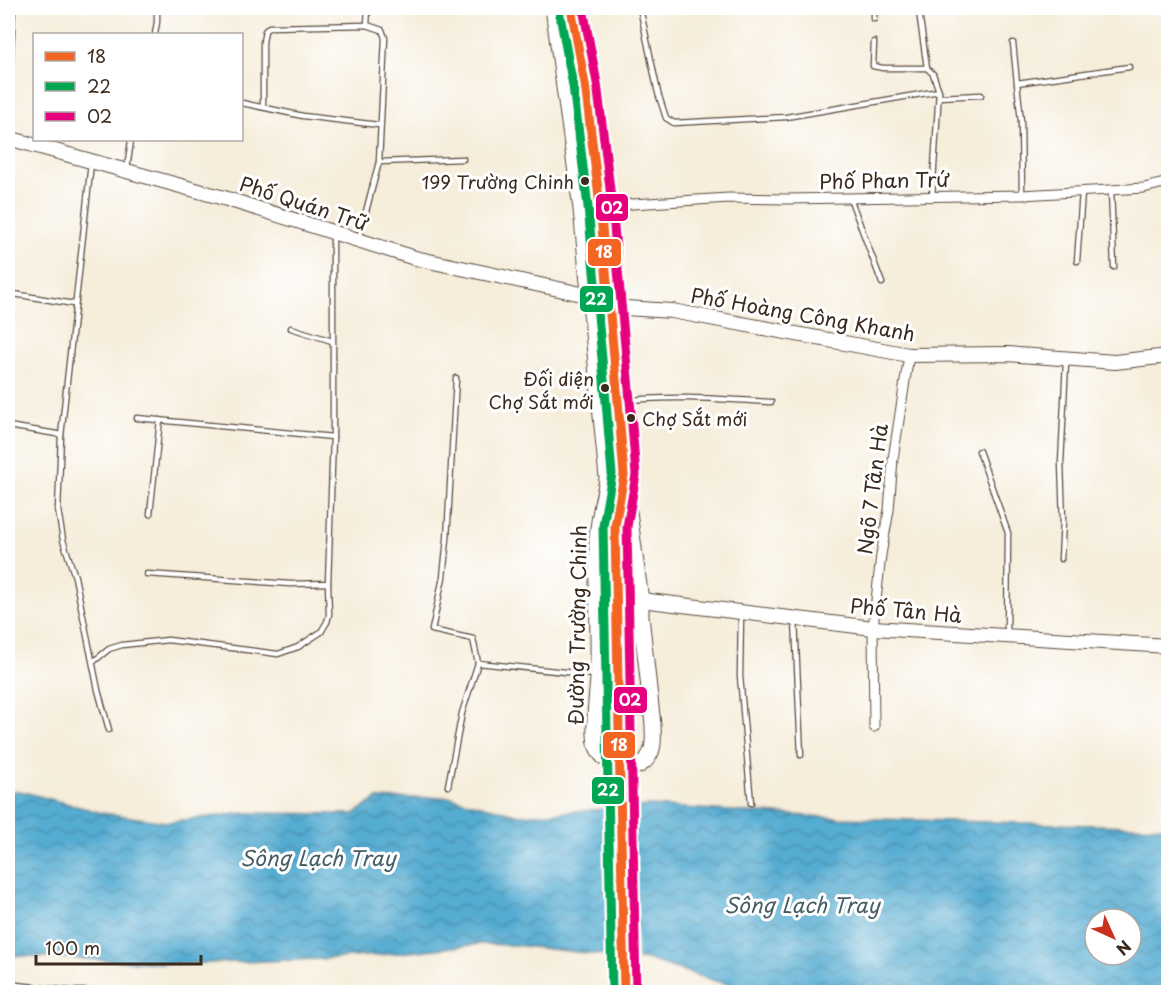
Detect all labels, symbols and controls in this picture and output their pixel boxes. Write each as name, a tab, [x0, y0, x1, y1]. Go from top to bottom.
legend	[33, 33, 243, 141]
text: 18	[87, 42, 106, 69]
text: 22	[87, 72, 111, 99]
text: 02	[87, 102, 112, 129]
street label: Phố Phan Trứ	[819, 164, 950, 196]
street label: Phố Quán Trữ	[236, 168, 373, 238]
place label: 199 Trường Chinh	[421, 168, 574, 195]
marker: 199 Trường Chinh	[579, 175, 591, 187]
line badge: 02	[595, 193, 629, 222]
text: 02	[601, 195, 623, 219]
line badge: 18	[587, 238, 622, 267]
text: 18	[595, 239, 613, 263]
street label: Phố Hoàng Công Khanh	[689, 280, 917, 348]
line badge: 22	[579, 285, 614, 313]
text: 22	[585, 286, 607, 310]
place label: Đối diện Chợ Sắt mới	[489, 365, 594, 415]
marker: Đối diện Chợ Sắt mới	[599, 382, 611, 394]
place label: Chợ Sắt mới	[642, 405, 747, 432]
marker: Chợ Sắt mới	[625, 412, 637, 424]
street label: Ngõ 7 Tân Hà	[849, 422, 895, 556]
street label: Đường Trường Chinh	[560, 525, 594, 725]
street label: Phố Tân Hà	[849, 590, 963, 630]
line badge: 02	[613, 686, 648, 714]
text: 02	[619, 687, 641, 711]
line badge: 18	[602, 731, 636, 759]
text: 18	[610, 732, 628, 756]
line badge: 22	[591, 776, 625, 805]
text: 22	[597, 777, 619, 801]
water label: Sông Lạch Tray	[240, 841, 398, 873]
water label: Sông Lạch Tray	[724, 888, 882, 920]
north arrow	[1083, 907, 1143, 967]
scale bar	[36, 928, 201, 966]
text: 100 m	[45, 934, 100, 961]
text: N	[1111, 935, 1137, 961]

